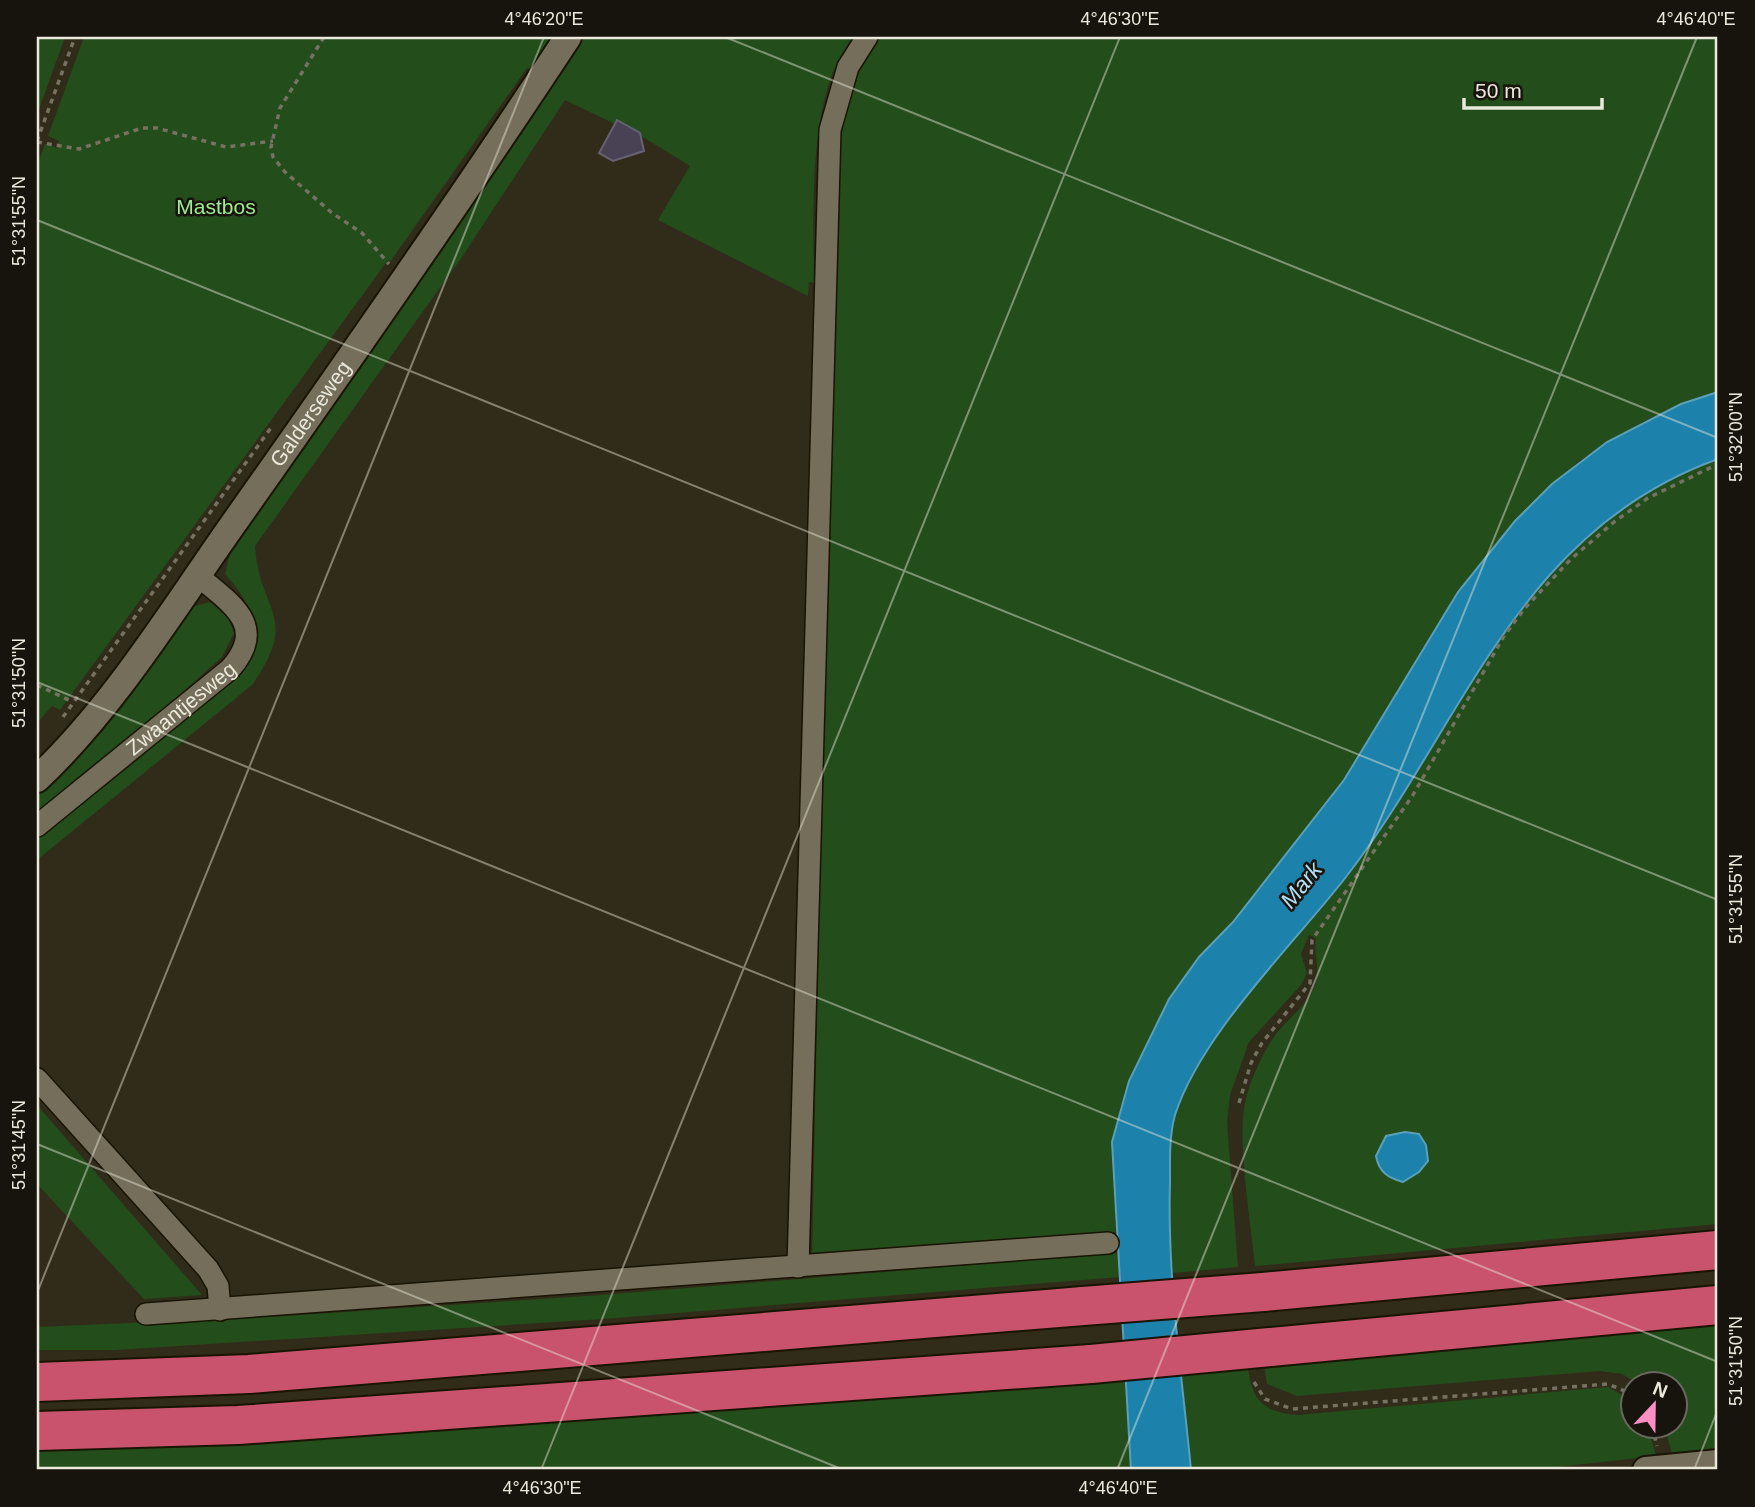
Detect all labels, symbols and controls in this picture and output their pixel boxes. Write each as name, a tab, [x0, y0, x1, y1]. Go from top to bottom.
text: 4°46'20"E	[504, 9, 584, 29]
text: 4°46'30"E	[1080, 9, 1160, 29]
text: 4°46'40"E	[1656, 9, 1736, 29]
scale bar	[1464, 66, 1603, 110]
text: 50 m	[1475, 79, 1522, 102]
text: 51°31'55"N	[9, 176, 29, 266]
park label: Mastbos	[176, 195, 256, 218]
street label: Galderseweg	[265, 356, 355, 471]
text: 51°32'00"N	[1726, 392, 1746, 482]
text: 51°31'50"N	[9, 638, 29, 728]
street label: Zwaantjesweg	[122, 657, 240, 760]
text: 51°31'55"N	[1726, 854, 1746, 944]
water label: Mark	[1275, 856, 1328, 913]
text: 51°31'45"N	[9, 1100, 29, 1190]
text: 51°31'50"N	[1726, 1316, 1746, 1406]
north arrow	[1618, 1370, 1688, 1440]
text: N	[1650, 1377, 1670, 1402]
text: 4°46'30"E	[502, 1478, 582, 1498]
text: 4°46'40"E	[1078, 1478, 1158, 1498]

